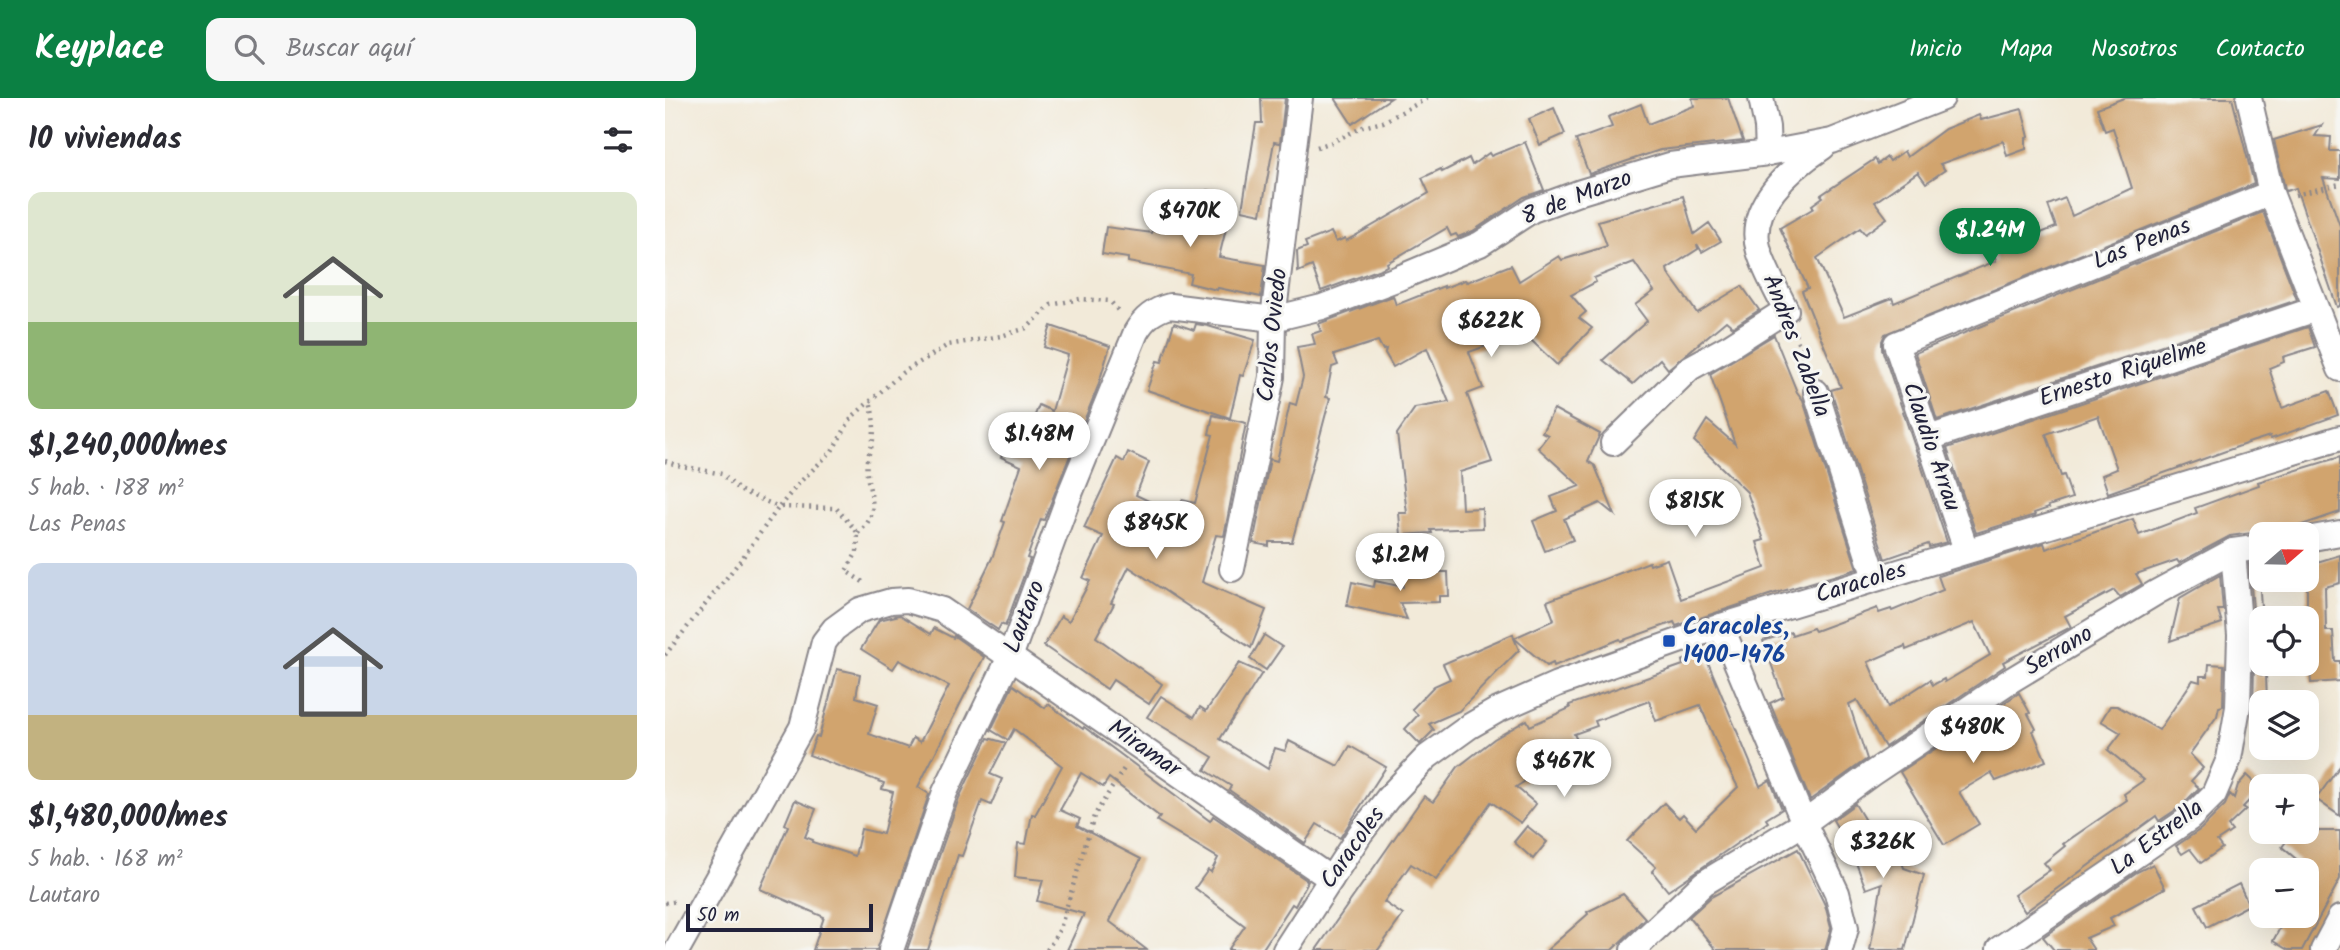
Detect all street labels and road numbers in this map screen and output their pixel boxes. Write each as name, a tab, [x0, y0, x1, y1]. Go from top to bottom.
street label: 8 de Marzo	[1516, 159, 1638, 237]
street label: Las Penas	[2087, 207, 2197, 281]
street label: Carlos Oviedo	[1247, 266, 1299, 404]
street label: Andres Zabella	[1751, 269, 1841, 423]
street label: Ernesto Riquelme	[2034, 327, 2212, 419]
street label: Claudio Arrau	[1891, 377, 1971, 517]
street label: Caracoles	[1811, 551, 1911, 615]
street label: Lautaro	[993, 575, 1057, 659]
street label: Serrano	[2017, 615, 2101, 687]
street label: Miramar	[1099, 709, 1191, 790]
street label: La Estrella	[2102, 790, 2212, 886]
street label: Caracoles	[1310, 799, 1396, 897]

